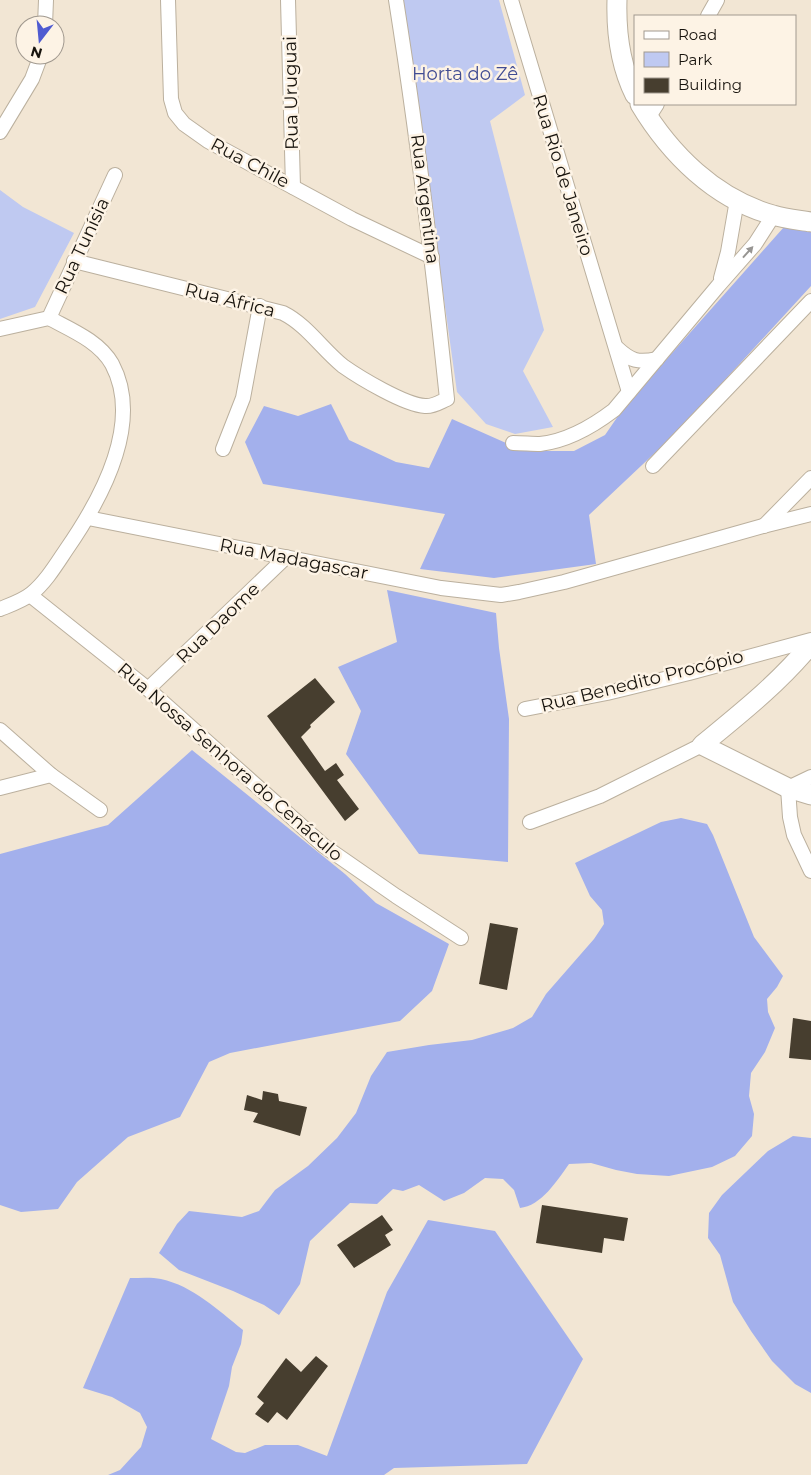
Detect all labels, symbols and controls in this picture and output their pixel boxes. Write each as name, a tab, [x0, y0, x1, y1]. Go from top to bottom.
north arrow	[15, 15, 65, 65]
legend	[634, 15, 796, 105]
text: Road	[678, 25, 717, 44]
street label: Rua Uruguai	[279, 36, 303, 150]
text: N	[28, 42, 44, 63]
text: Park	[678, 50, 712, 69]
park label: Horta do Zê	[412, 63, 518, 85]
text: Building	[678, 75, 742, 94]
street label: Rua Rio de Janeiro	[528, 92, 598, 258]
street label: Rua Chile	[207, 133, 293, 193]
street label: Rua Argentina	[406, 133, 444, 265]
street label: Rua Tunísia	[50, 194, 114, 298]
one-way arrow	[742, 247, 754, 259]
street label: Rua África	[183, 278, 277, 322]
street label: Rua Madagascar	[218, 534, 370, 584]
street label: Rua Daome	[172, 578, 264, 668]
street label: Rua Benedito Procópio	[538, 645, 746, 717]
street label: Rua Nossa Senhora do Cenáculo	[113, 658, 347, 866]

